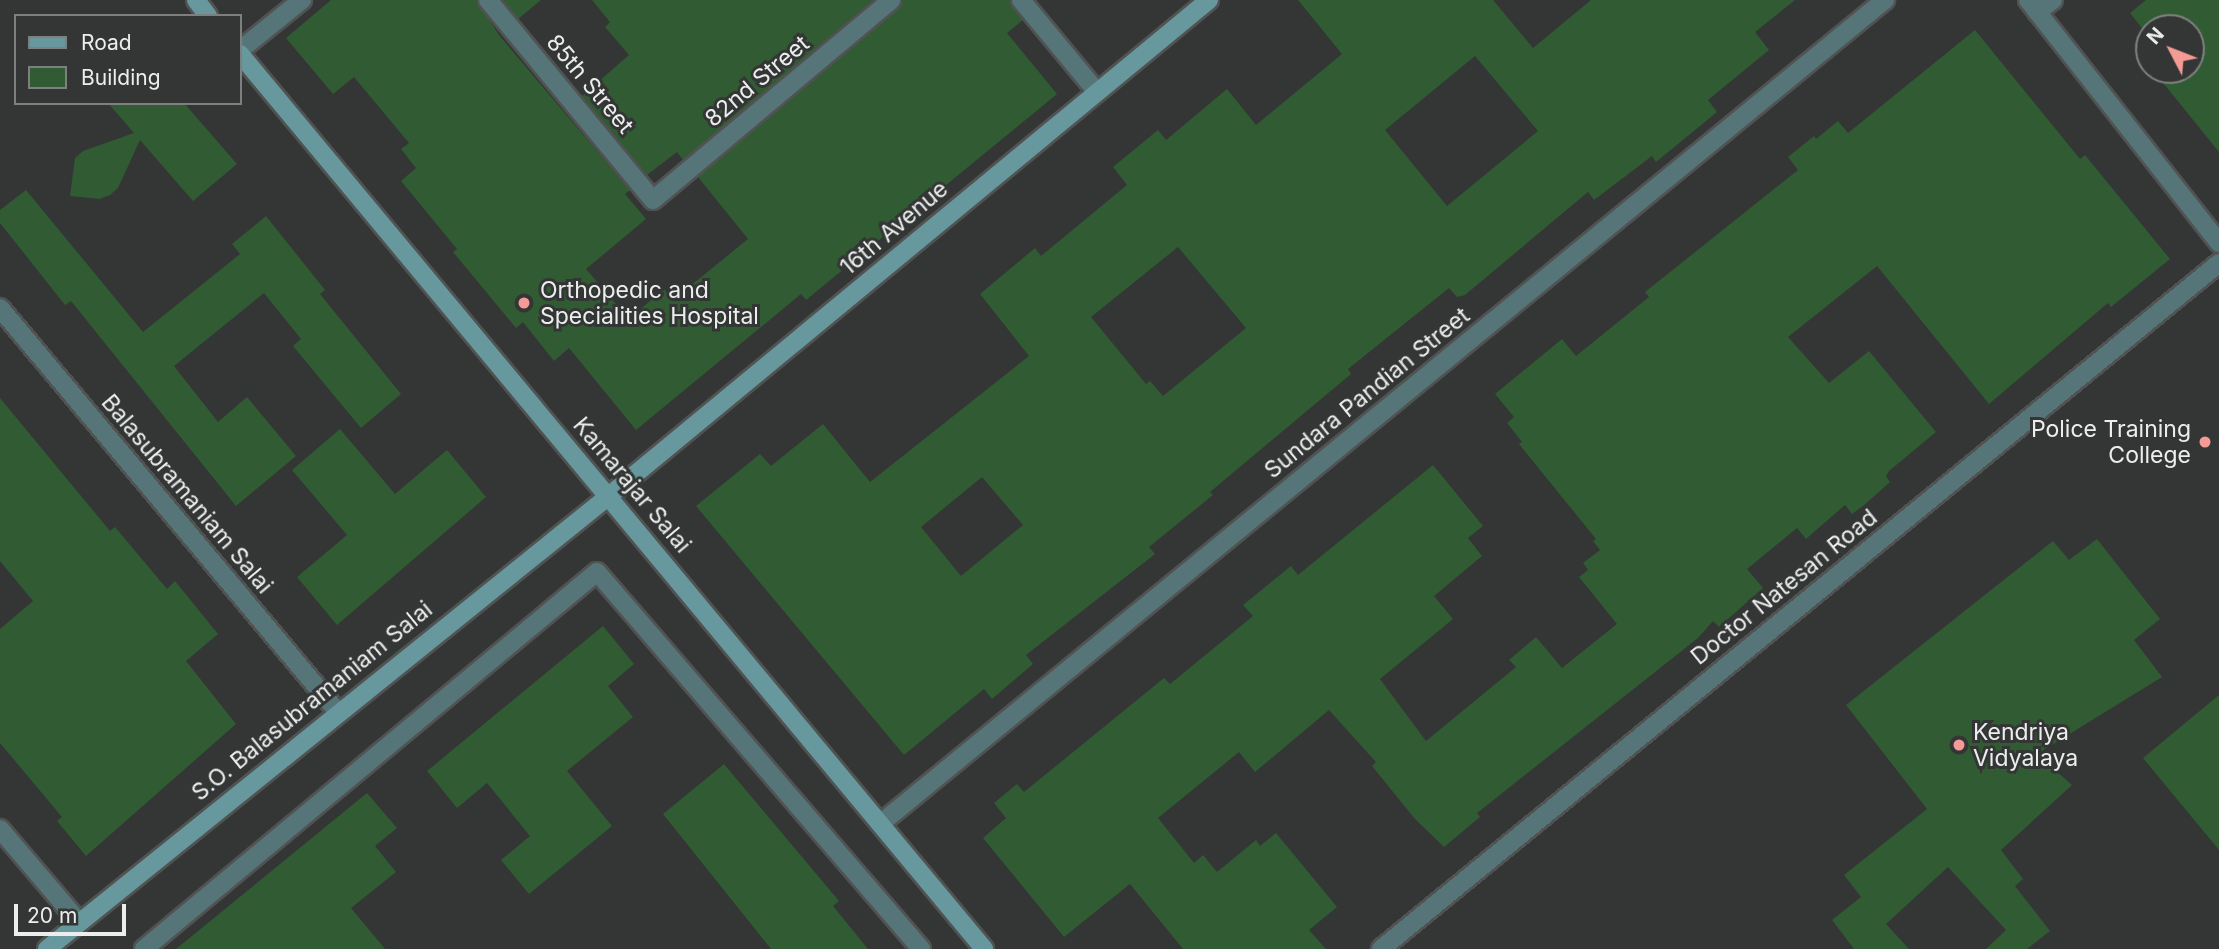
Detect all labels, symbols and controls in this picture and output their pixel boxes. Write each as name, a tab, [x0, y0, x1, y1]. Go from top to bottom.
legend	[14, 14, 242, 105]
north arrow	[2135, 14, 2205, 84]
text: N	[2142, 23, 2169, 49]
street label: 85th Street	[541, 29, 639, 139]
text: Road	[81, 30, 132, 55]
street label: 82nd Street	[699, 30, 815, 132]
text: Building	[81, 65, 161, 90]
street label: 16th Avenue	[835, 175, 953, 281]
place label: Orthopedic and Specialities Hospital	[540, 276, 759, 330]
marker: Orthopedic and Specialities Hospital	[514, 293, 534, 313]
street label: Sundara Pandian Street	[1259, 302, 1475, 484]
street label: Balasubramaniam Salai	[96, 389, 278, 599]
street label: Kamarajar Salai	[567, 412, 697, 558]
place label: Police Training College	[2031, 415, 2191, 469]
marker: Police Training College	[2197, 434, 2213, 450]
street label: Doctor Natesan Road	[1685, 503, 1883, 671]
street label: S.O. Balasubramaniam Salai	[186, 595, 438, 807]
place label: Kendriya Vidyalaya	[1973, 718, 2078, 772]
marker: Kendriya Vidyalaya	[1951, 737, 1967, 753]
scale bar	[18, 890, 130, 934]
text: 20 m	[27, 903, 77, 928]

